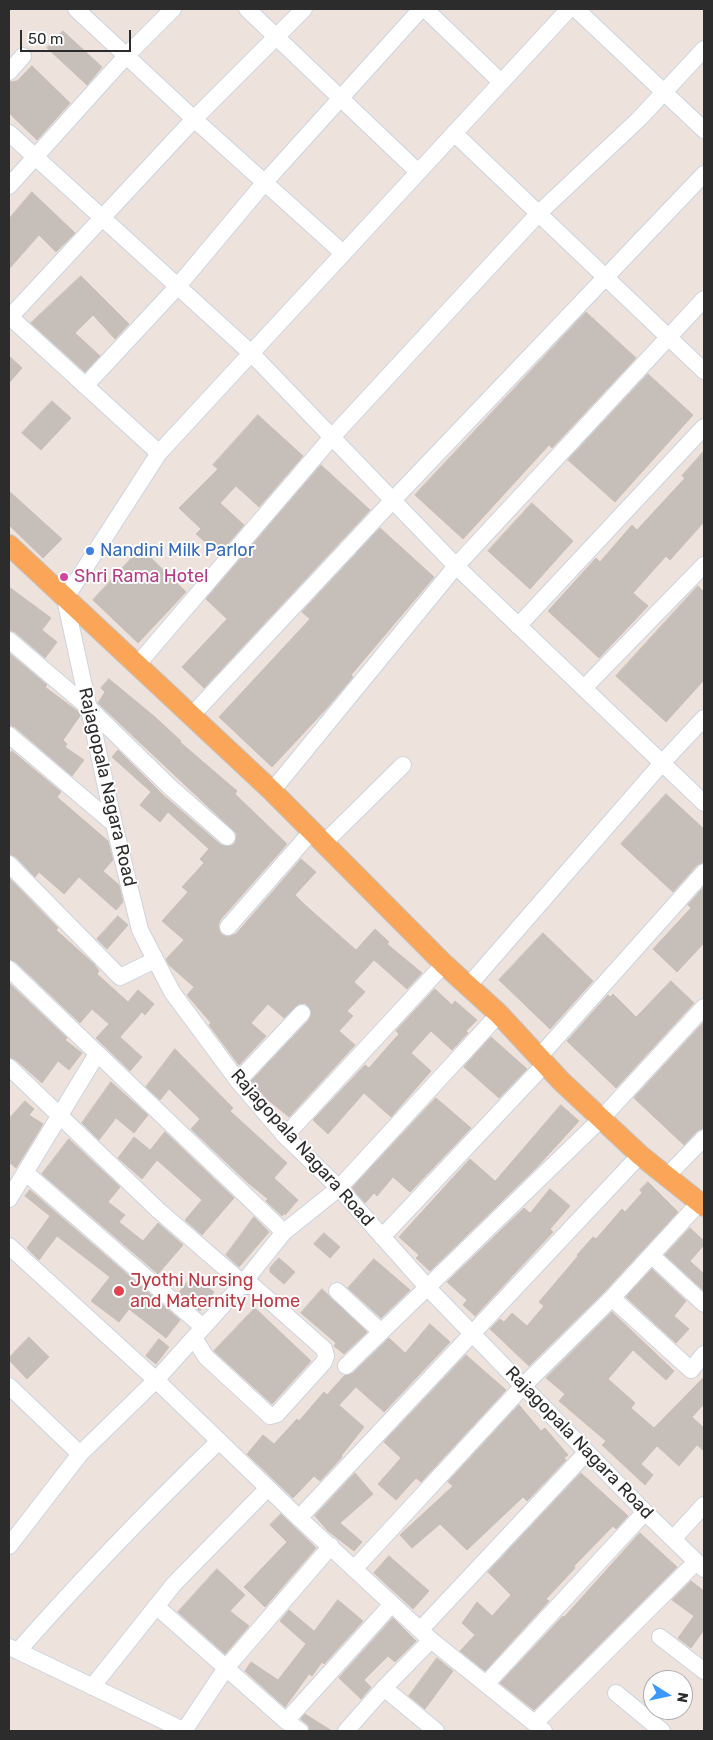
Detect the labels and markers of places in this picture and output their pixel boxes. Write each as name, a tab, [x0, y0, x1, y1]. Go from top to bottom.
place label: Nandini Milk Parlor	[100, 540, 255, 562]
marker: Nandini Milk Parlor	[84, 545, 96, 557]
place label: Shri Rama Hotel	[74, 566, 208, 588]
marker: Shri Rama Hotel	[58, 571, 70, 583]
place label: Jyothi Nursing and Maternity Home	[130, 1270, 300, 1312]
marker: Jyothi Nursing and Maternity Home	[112, 1284, 126, 1298]

